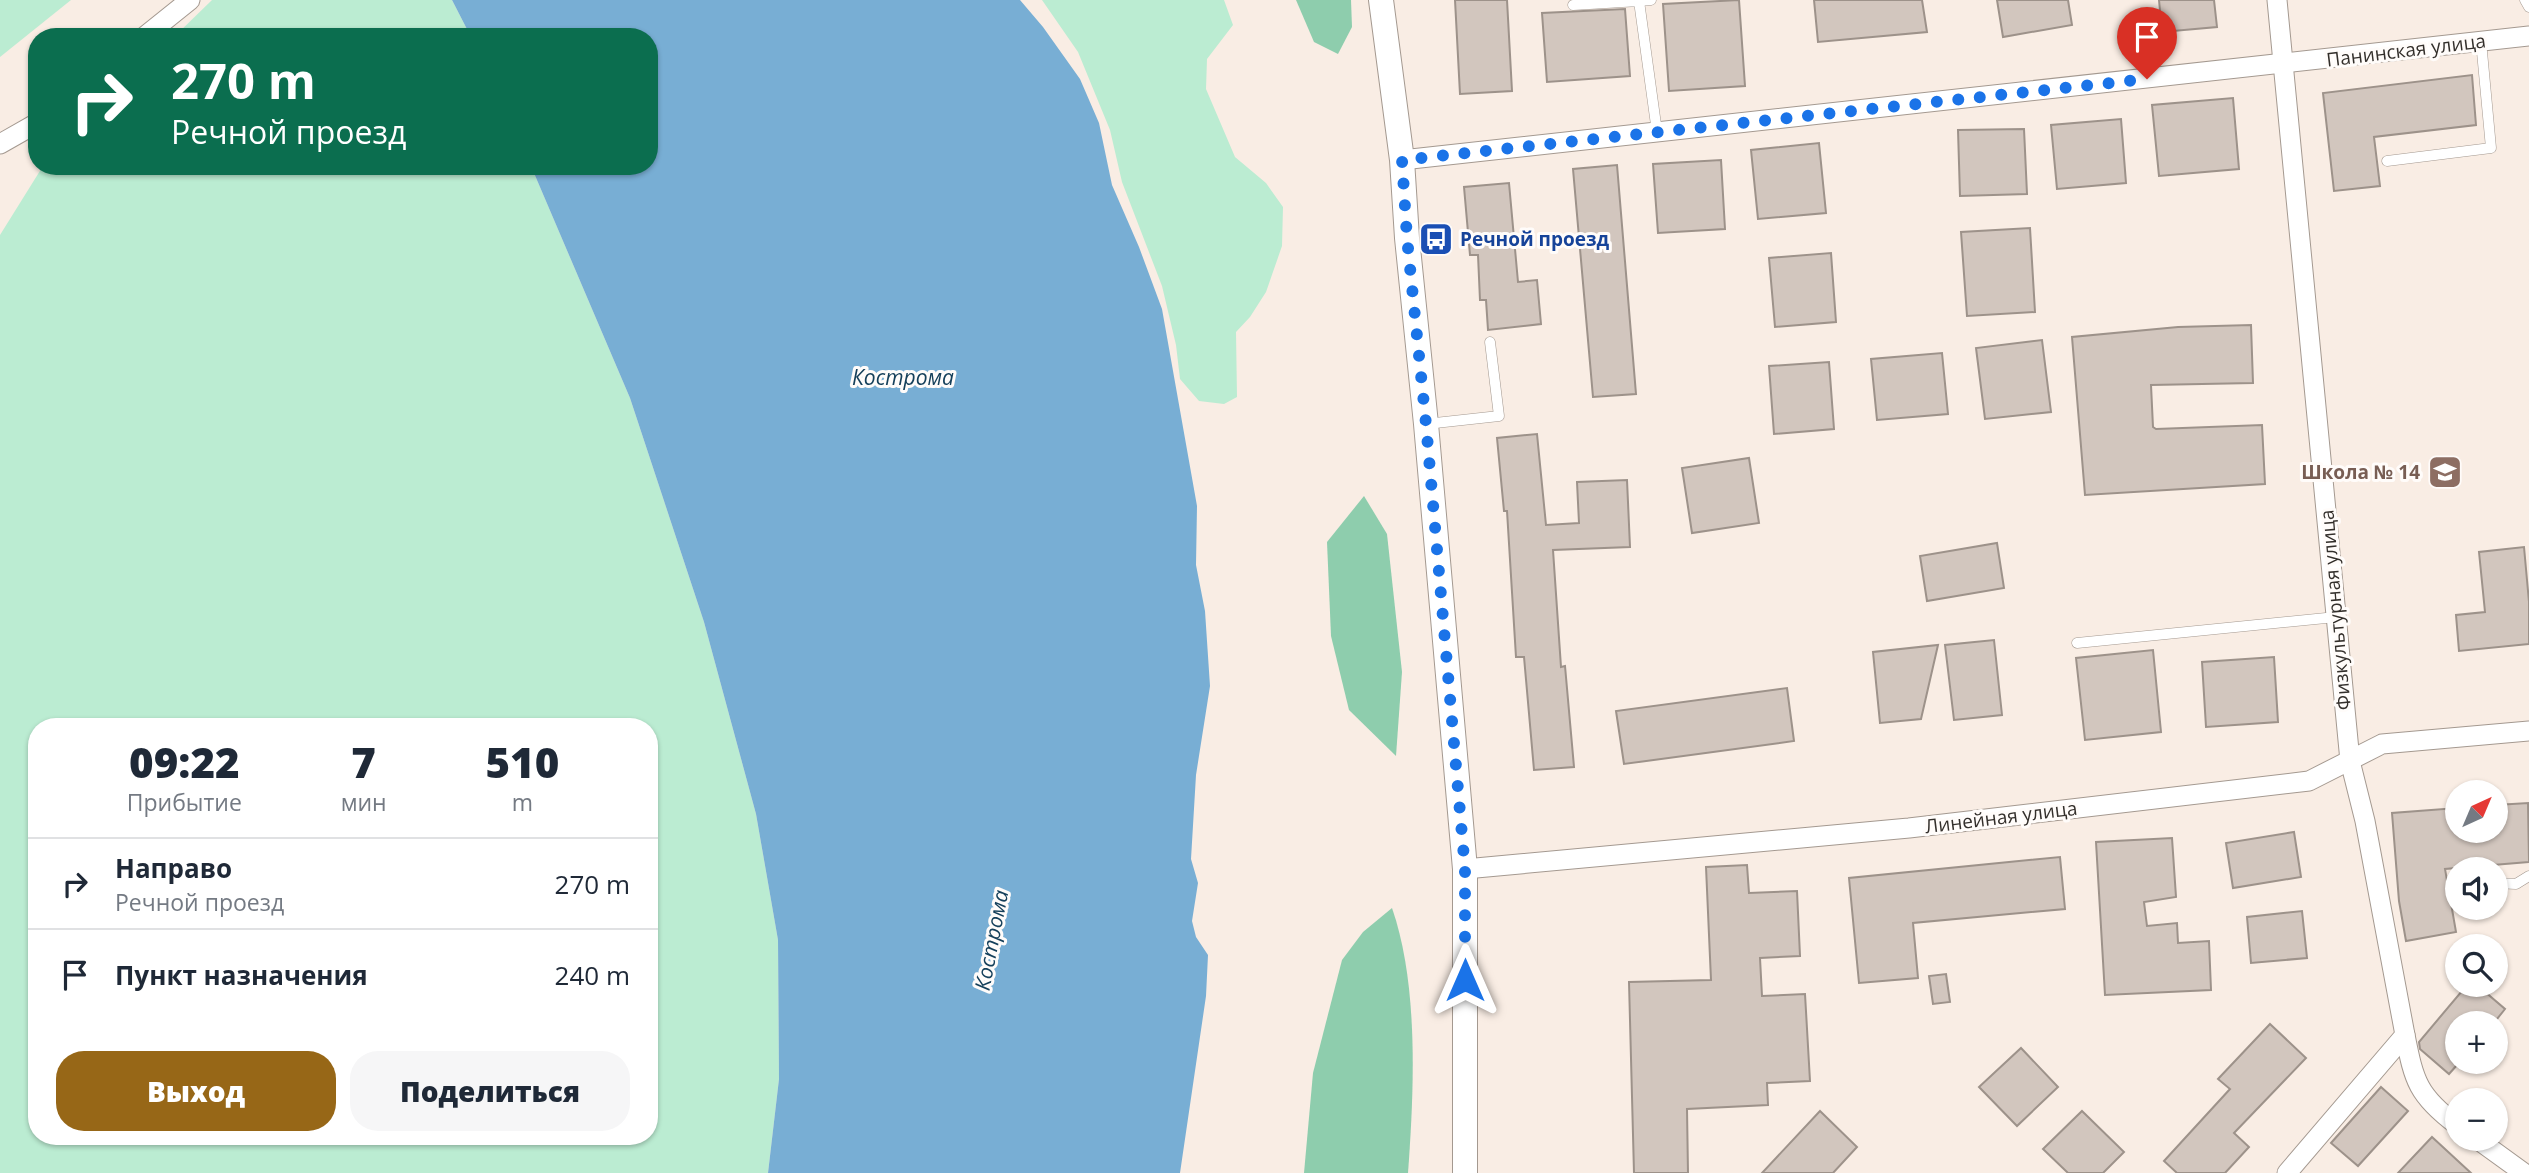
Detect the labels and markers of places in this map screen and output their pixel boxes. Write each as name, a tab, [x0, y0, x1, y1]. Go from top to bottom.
pin	[2117, 7, 2177, 79]
bus stop icon: Речной проезд	[1417, 220, 1455, 258]
place label: Речной проезд	[1460, 226, 1610, 252]
school or university icon: Школа № 14	[2426, 453, 2464, 491]
place label: Школа № 14	[2301, 459, 2420, 485]

